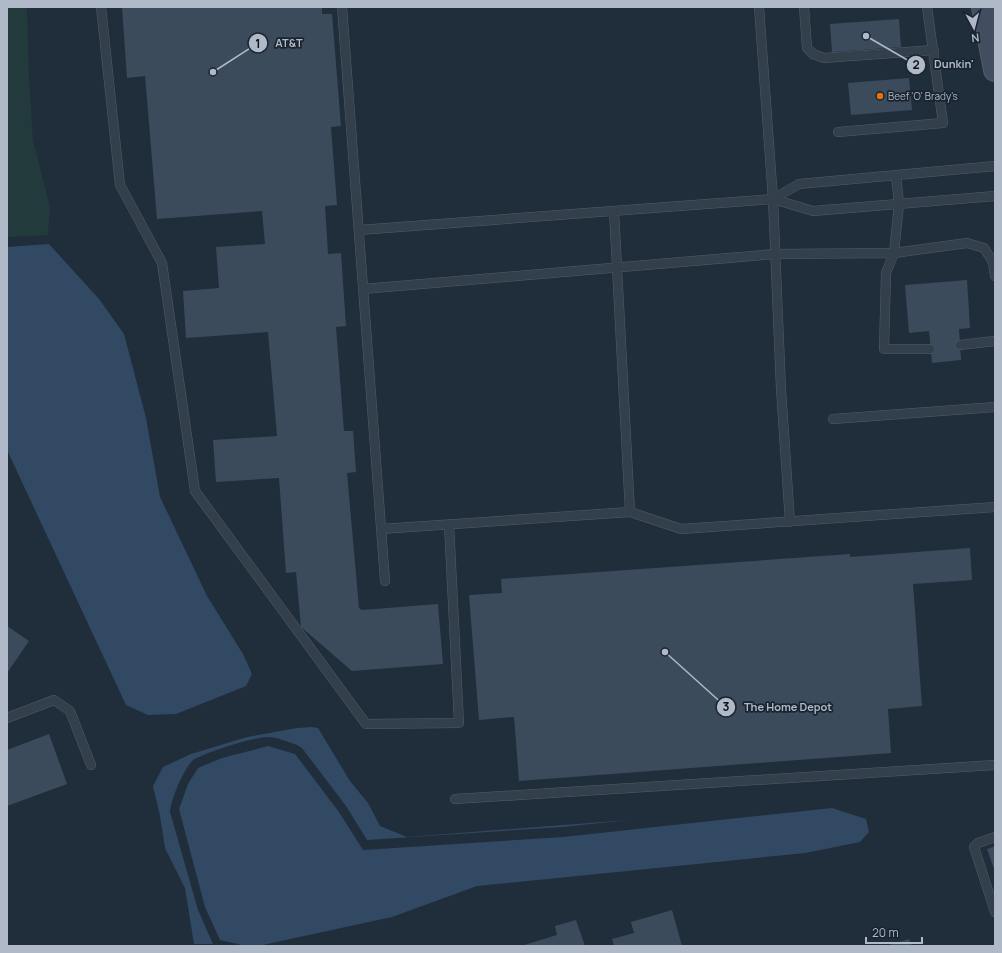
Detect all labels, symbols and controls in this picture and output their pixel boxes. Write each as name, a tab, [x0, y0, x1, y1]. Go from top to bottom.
north arrow	[954, 8, 994, 48]
text: N	[970, 30, 980, 46]
callout: AT&T	[248, 32, 311, 55]
text: 1	[255, 35, 261, 52]
text: AT&T	[275, 35, 303, 50]
callout: Dunkin'	[906, 53, 982, 76]
text: 2	[912, 56, 920, 73]
text: Dunkin'	[934, 56, 974, 71]
place label: Beef 'O' Brady's	[888, 89, 958, 103]
marker: Beef 'O' Brady's	[875, 91, 885, 101]
callout: The Home Depot	[716, 695, 840, 718]
text: 3	[723, 698, 730, 715]
text: The Home Depot	[744, 699, 832, 714]
scale bar	[866, 919, 922, 945]
text: 20 m	[872, 924, 899, 941]

